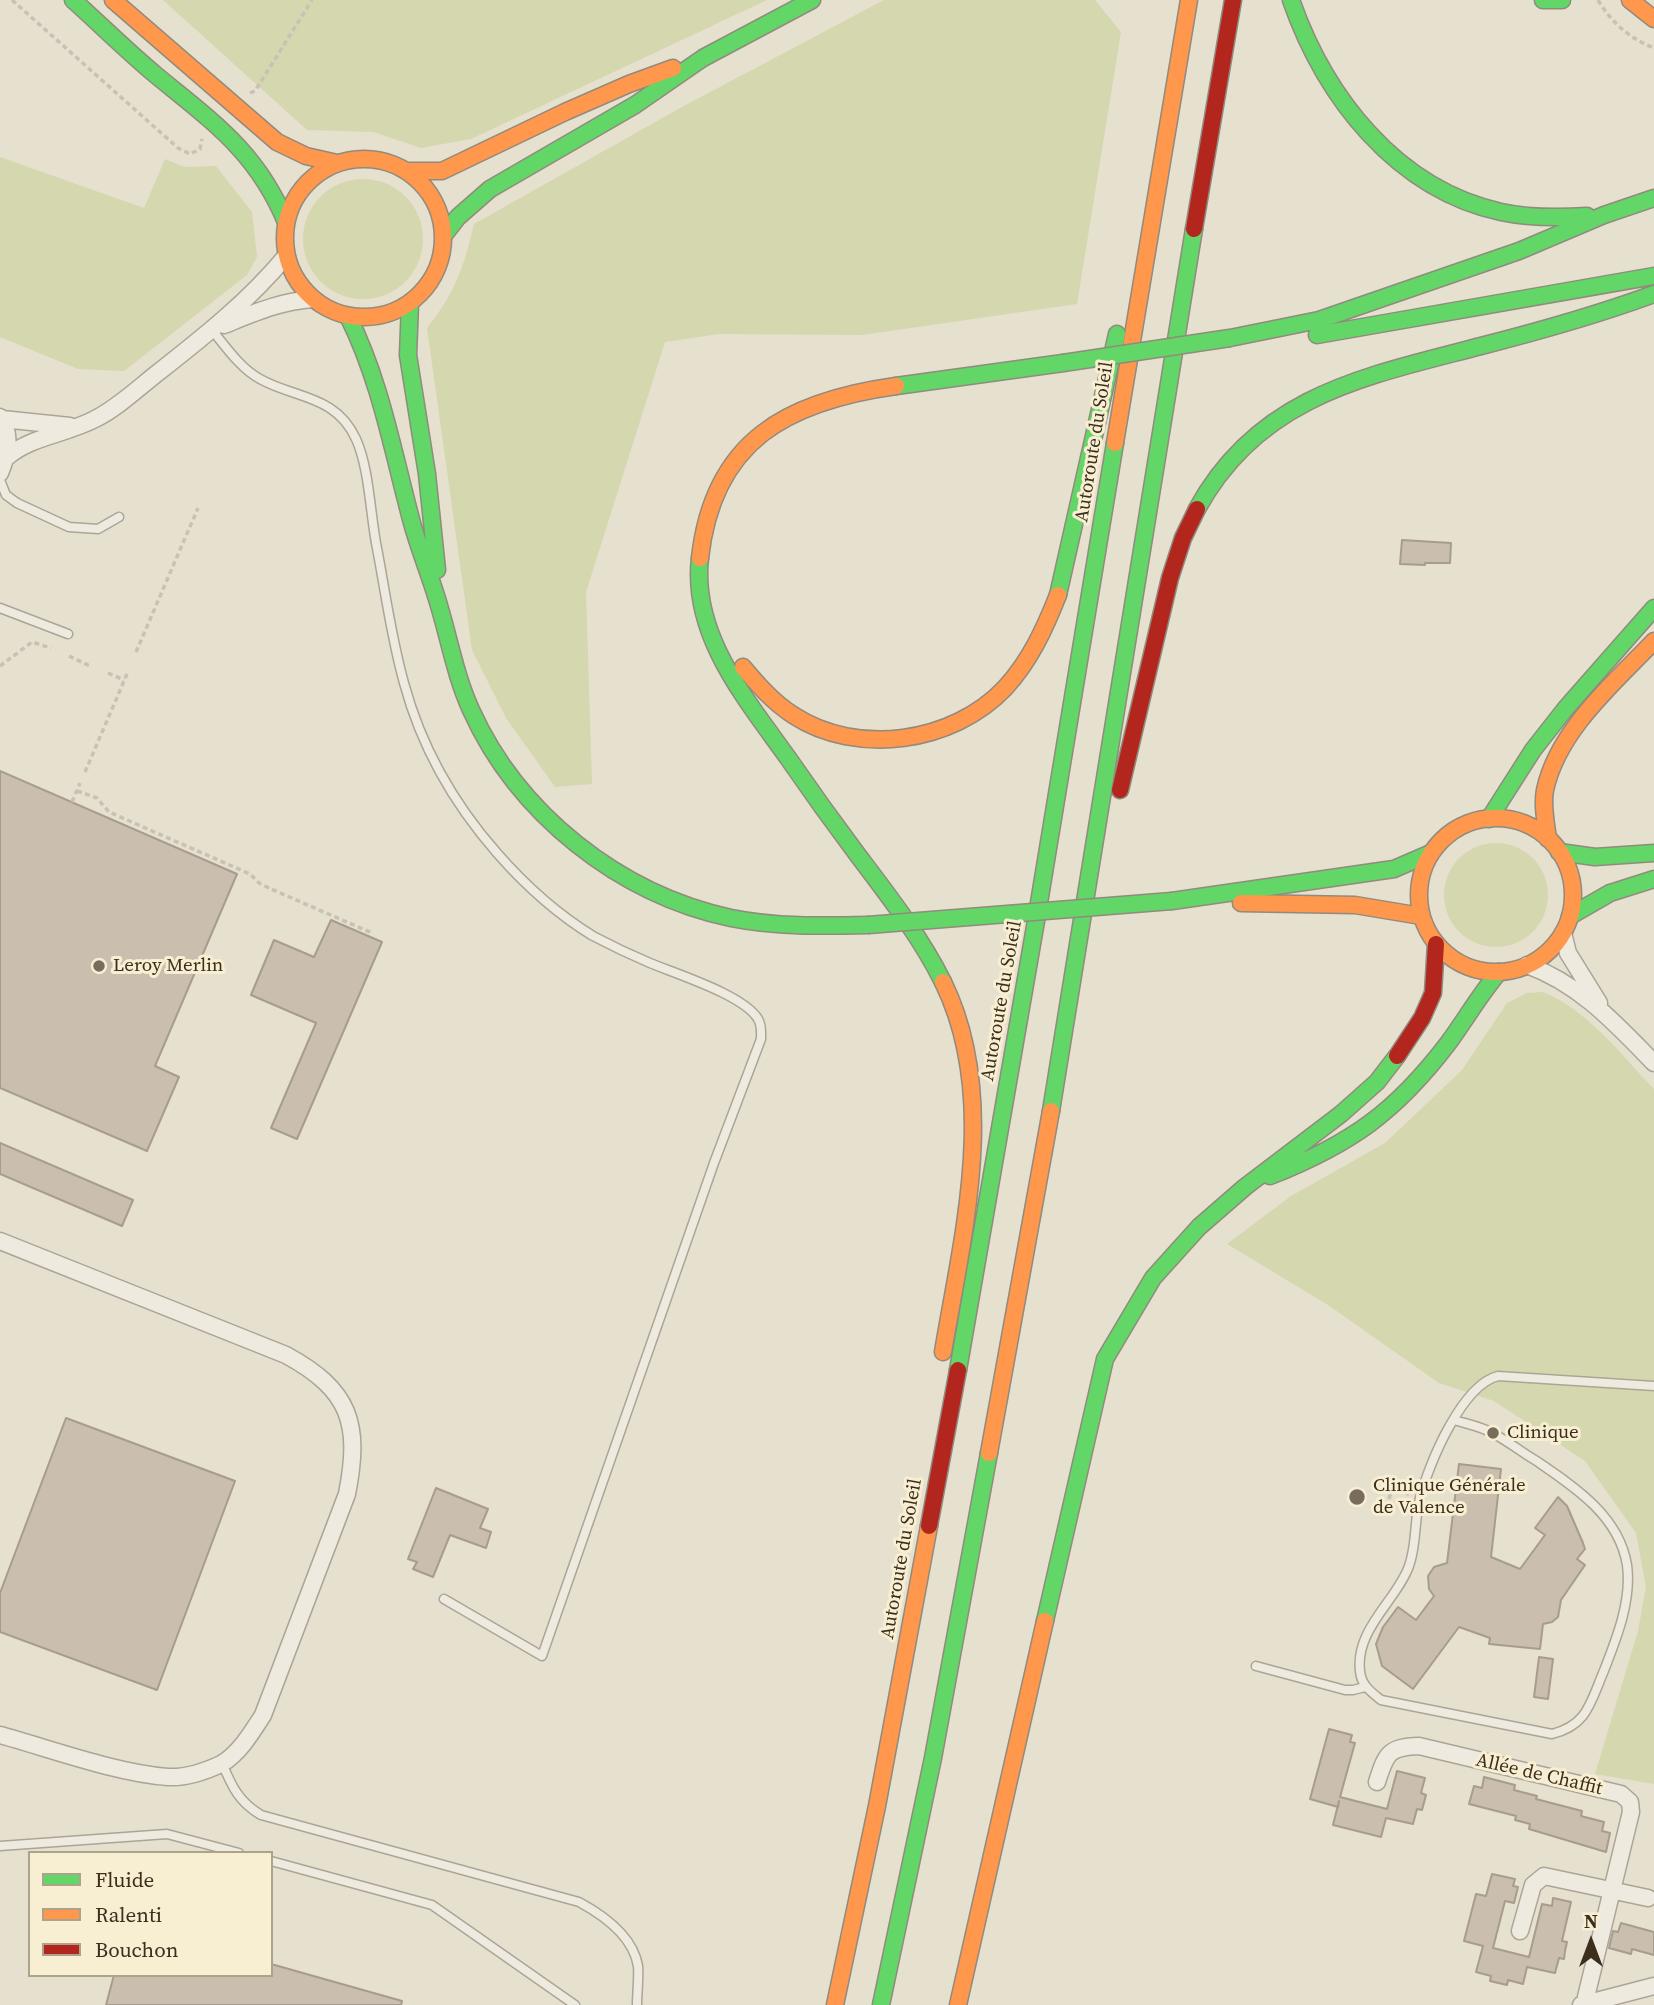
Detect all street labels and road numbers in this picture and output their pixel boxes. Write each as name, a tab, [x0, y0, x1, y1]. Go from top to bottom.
street label: Autoroute du Soleil	[1071, 360, 1119, 524]
street label: Autoroute du Soleil	[977, 919, 1027, 1083]
street label: Autoroute du Soleil	[877, 1477, 927, 1641]
street label: Allée de Chaffit	[1473, 1749, 1605, 1801]

